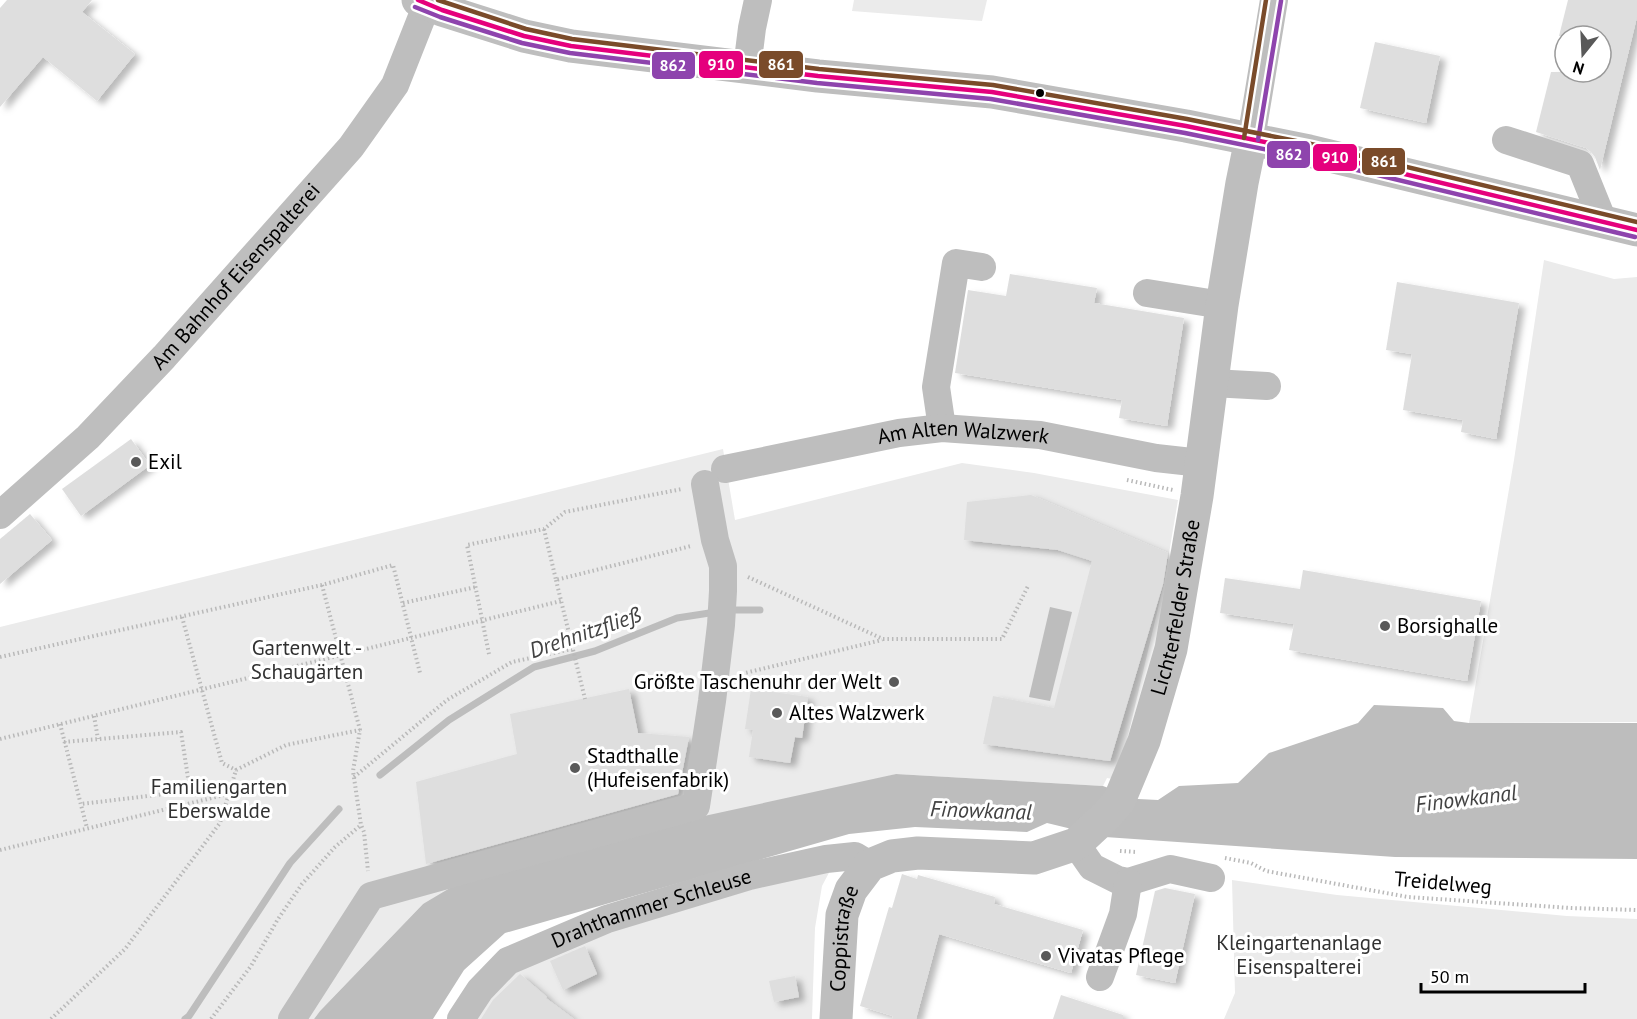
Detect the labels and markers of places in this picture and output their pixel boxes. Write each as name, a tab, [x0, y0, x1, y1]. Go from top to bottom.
unlabelled marker	[1034, 87, 1046, 99]
place label: Exil	[148, 448, 182, 475]
marker: Exil	[129, 455, 143, 469]
place label: Borsighalle	[1397, 612, 1498, 639]
marker: Borsighalle	[1378, 619, 1392, 633]
place label: Größte Taschenuhr der Welt	[634, 668, 882, 695]
marker: Größte Taschenuhr der Welt	[887, 675, 901, 689]
place label: Altes Walzwerk	[789, 699, 925, 726]
marker: Altes Walzwerk	[770, 706, 784, 720]
place label: Stadthalle (Hufeisenfabrik)	[587, 742, 729, 793]
marker: Stadthalle (Hufeisenfabrik)	[568, 761, 582, 775]
place label: Vivatas Pflege	[1057, 942, 1184, 969]
marker: Vivatas Pflege	[1039, 949, 1053, 963]

